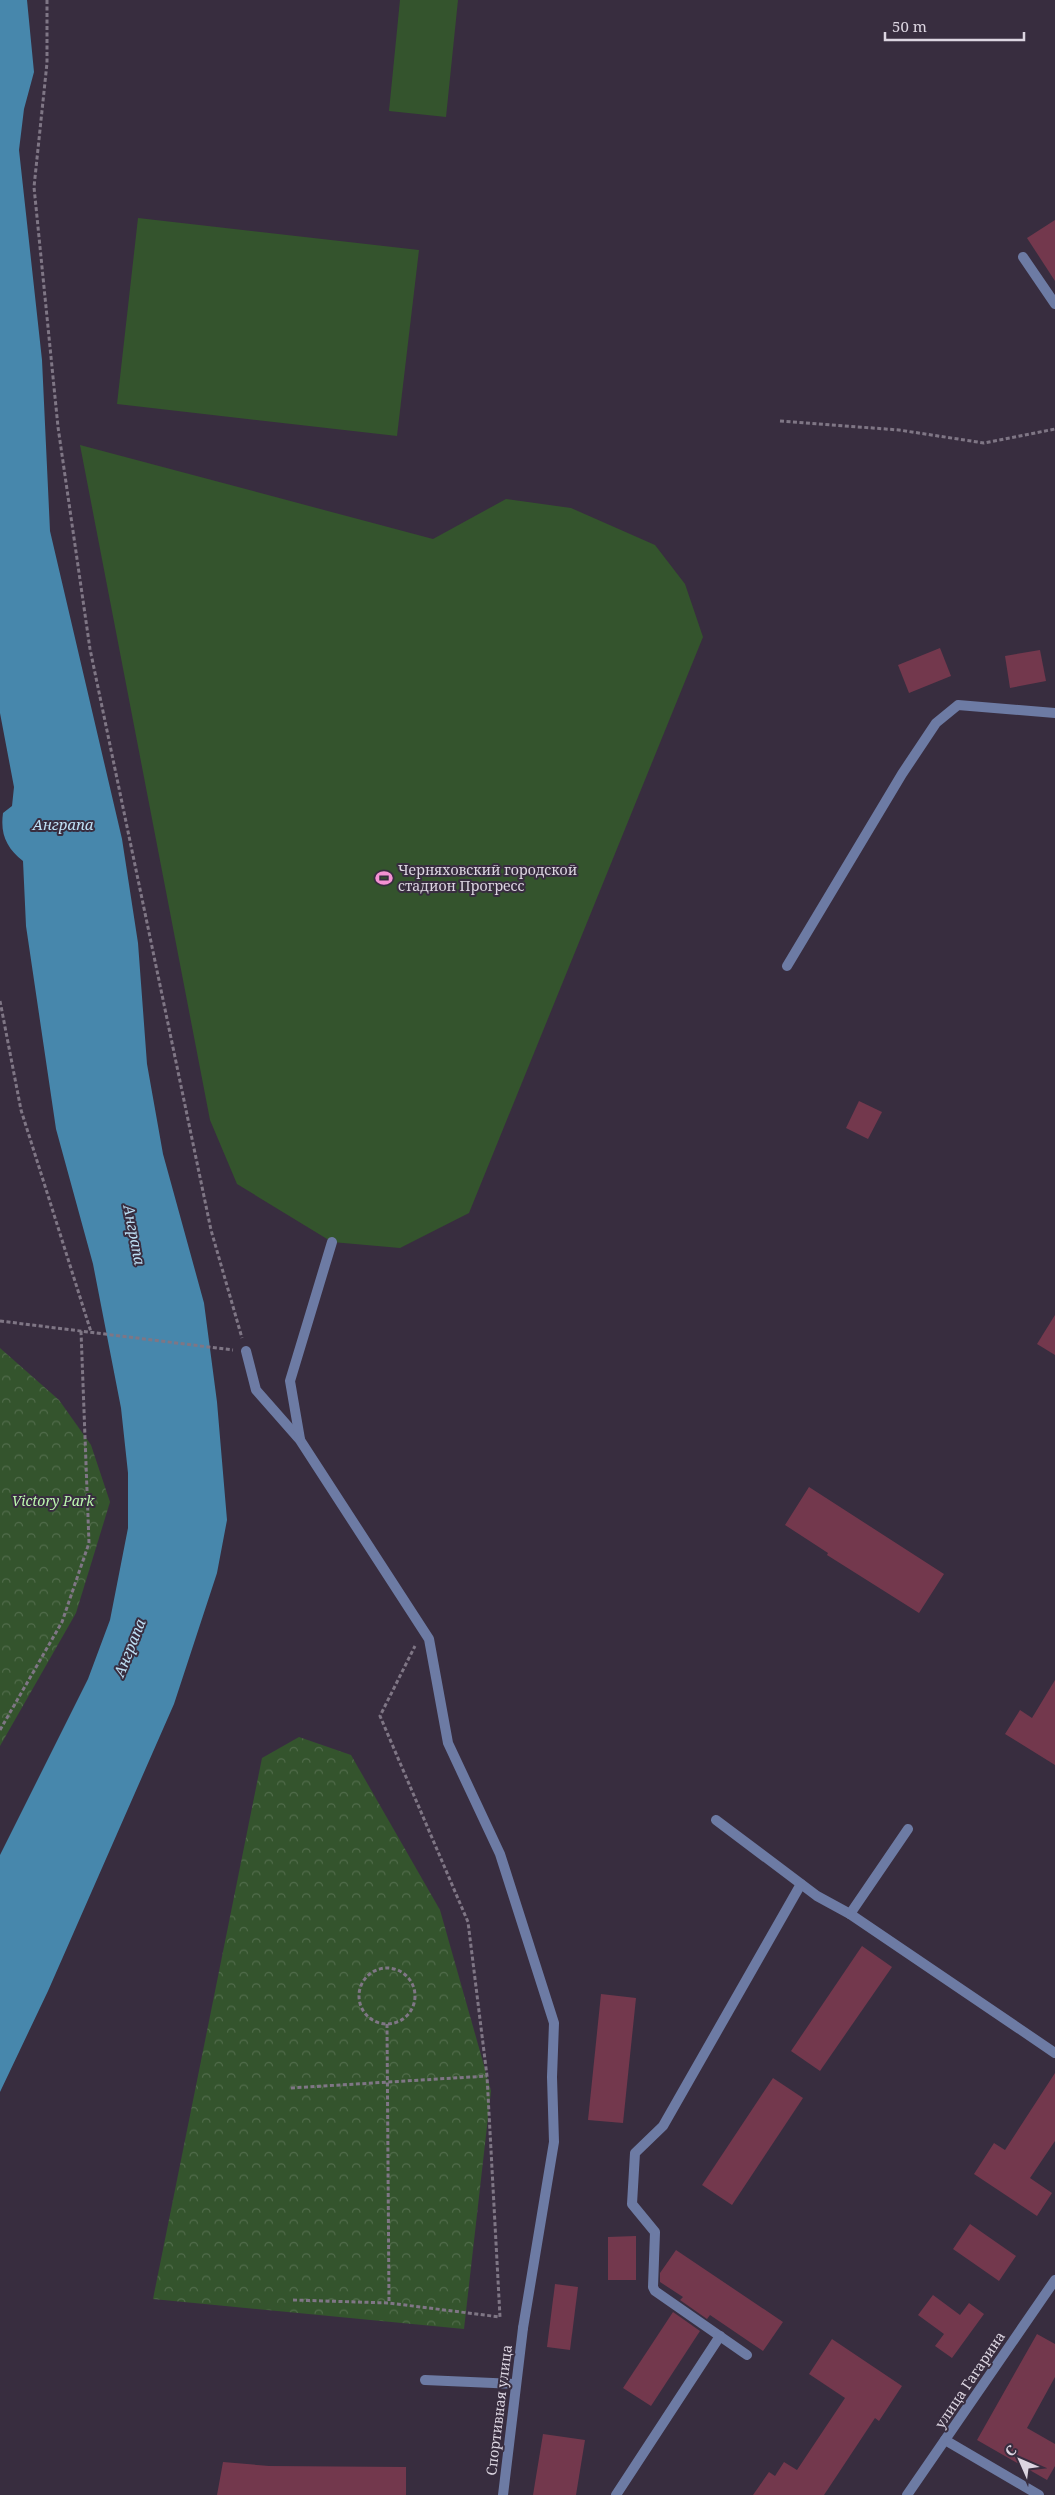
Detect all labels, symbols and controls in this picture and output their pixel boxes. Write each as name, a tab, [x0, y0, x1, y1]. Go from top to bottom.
scale bar	[885, 10, 1024, 42]
text: 50 m	[892, 16, 927, 36]
water label: Анграпа	[32, 814, 94, 834]
place label: Черняховский городской стадион Прогресс	[398, 860, 577, 895]
sports icon: Черняховский городской стадион Прогресс	[374, 868, 394, 888]
water label: Анграпа	[119, 1202, 151, 1267]
park label: Victory Park	[12, 1491, 95, 1510]
water label: Анграпа	[108, 1615, 150, 1681]
street label: улица Гагарина	[930, 2328, 1009, 2432]
street label: Спортивная улица	[481, 2343, 516, 2476]
north arrow	[995, 2435, 1045, 2485]
text: С	[1000, 2440, 1020, 2460]

